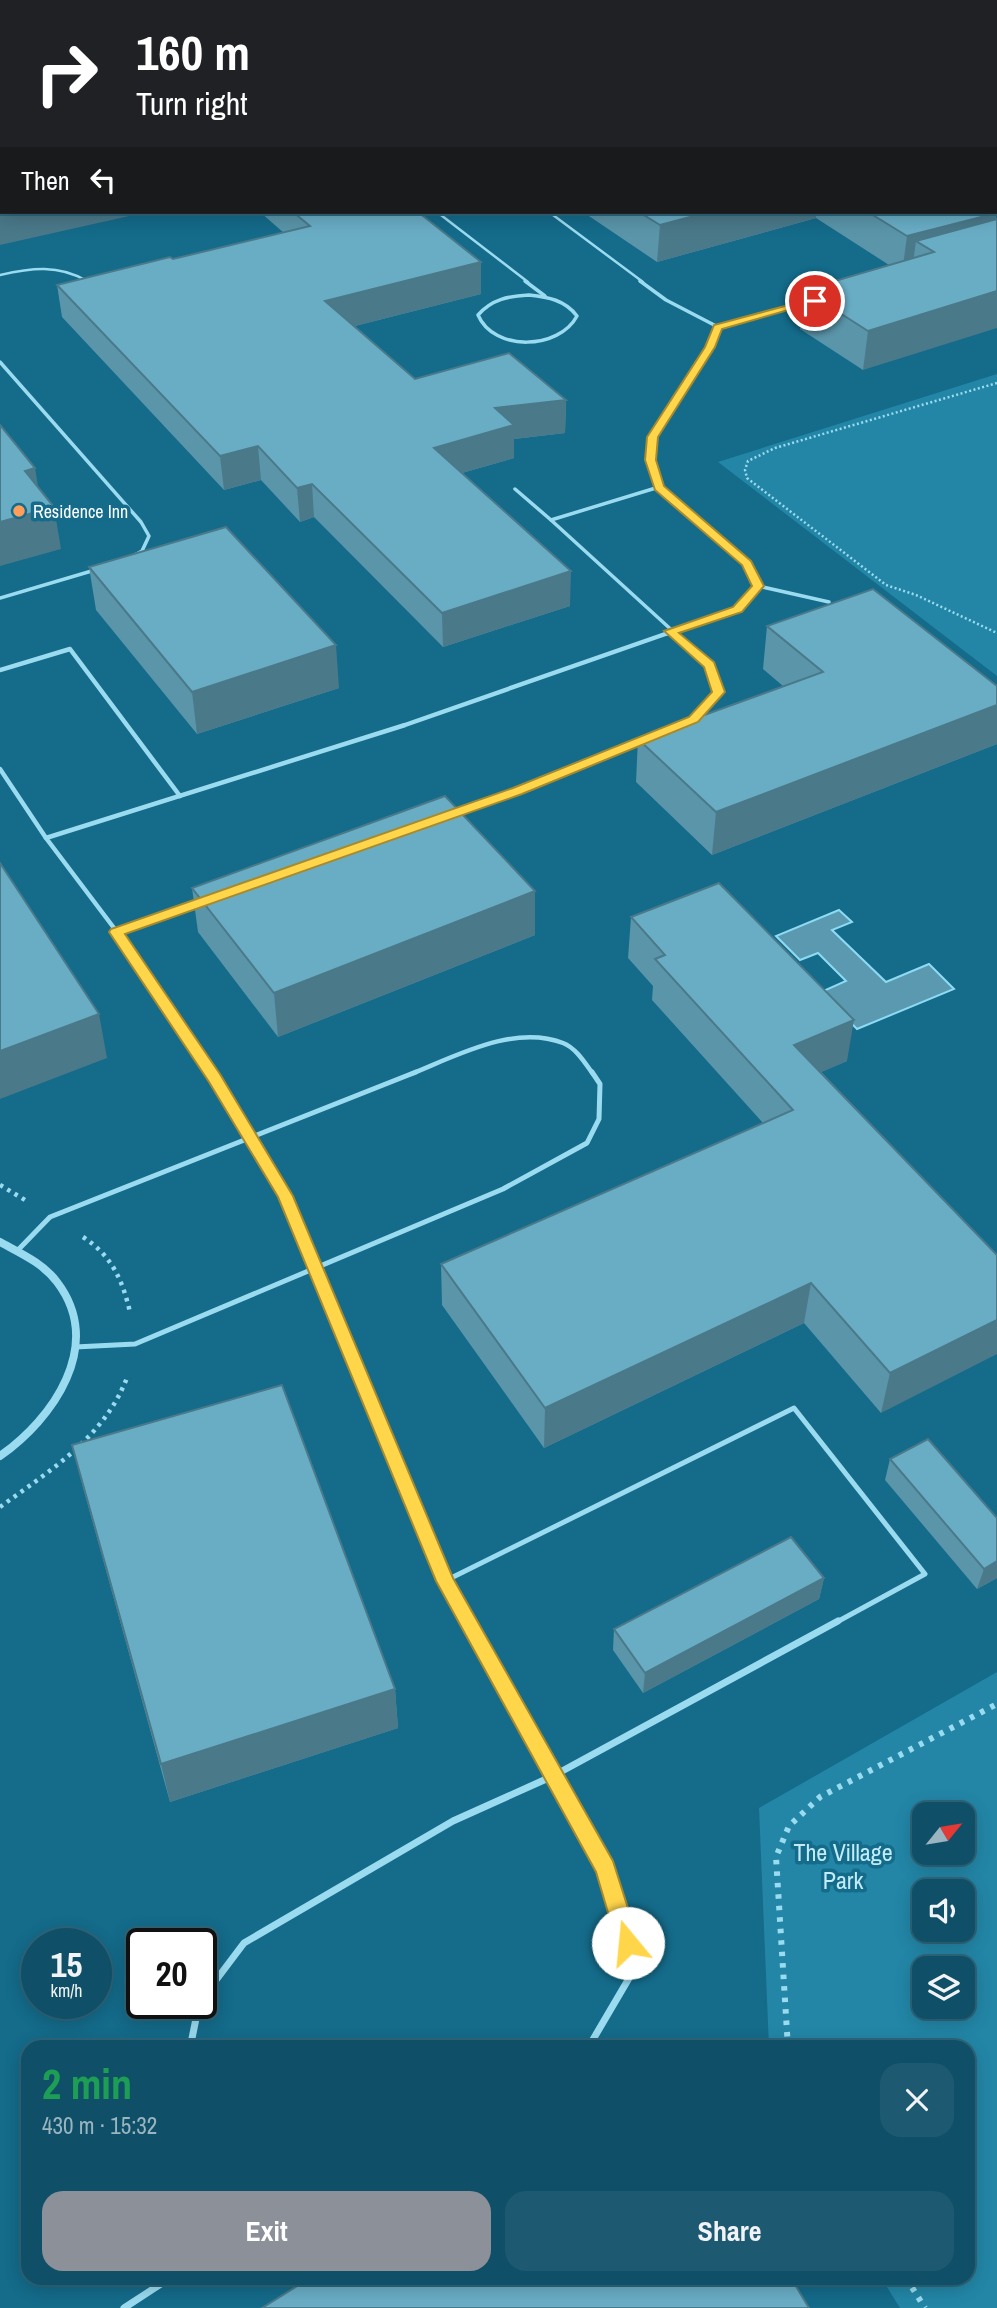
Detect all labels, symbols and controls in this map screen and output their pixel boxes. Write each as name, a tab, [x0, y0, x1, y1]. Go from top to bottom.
text: 160 m	[136, 19, 250, 85]
icon: right	[21, 28, 112, 119]
text: Turn right	[136, 82, 248, 125]
icon: left	[84, 161, 122, 199]
text: Then	[21, 163, 70, 198]
pin	[785, 271, 845, 331]
icon: arrive	[796, 282, 834, 320]
place label: Residence Inn	[33, 499, 128, 524]
marker: Residence Inn	[11, 503, 27, 519]
north arrow	[912, 1802, 975, 1866]
map controls	[912, 1802, 975, 2019]
park label: The Village Park	[793, 1836, 893, 1896]
button: sound	[912, 1879, 975, 1942]
position arrow	[591, 1906, 665, 1980]
speed limit sign: 20	[126, 1928, 217, 2019]
text: 15	[51, 1941, 82, 1988]
button: layers	[912, 1956, 975, 2019]
text: km/h	[51, 1978, 83, 2003]
text: 2 min	[42, 2056, 132, 2112]
button: close	[880, 2063, 954, 2137]
text: 430 m · 15:32	[42, 2110, 157, 2141]
button: Exit	[42, 2191, 491, 2271]
button: Share	[505, 2191, 954, 2271]

